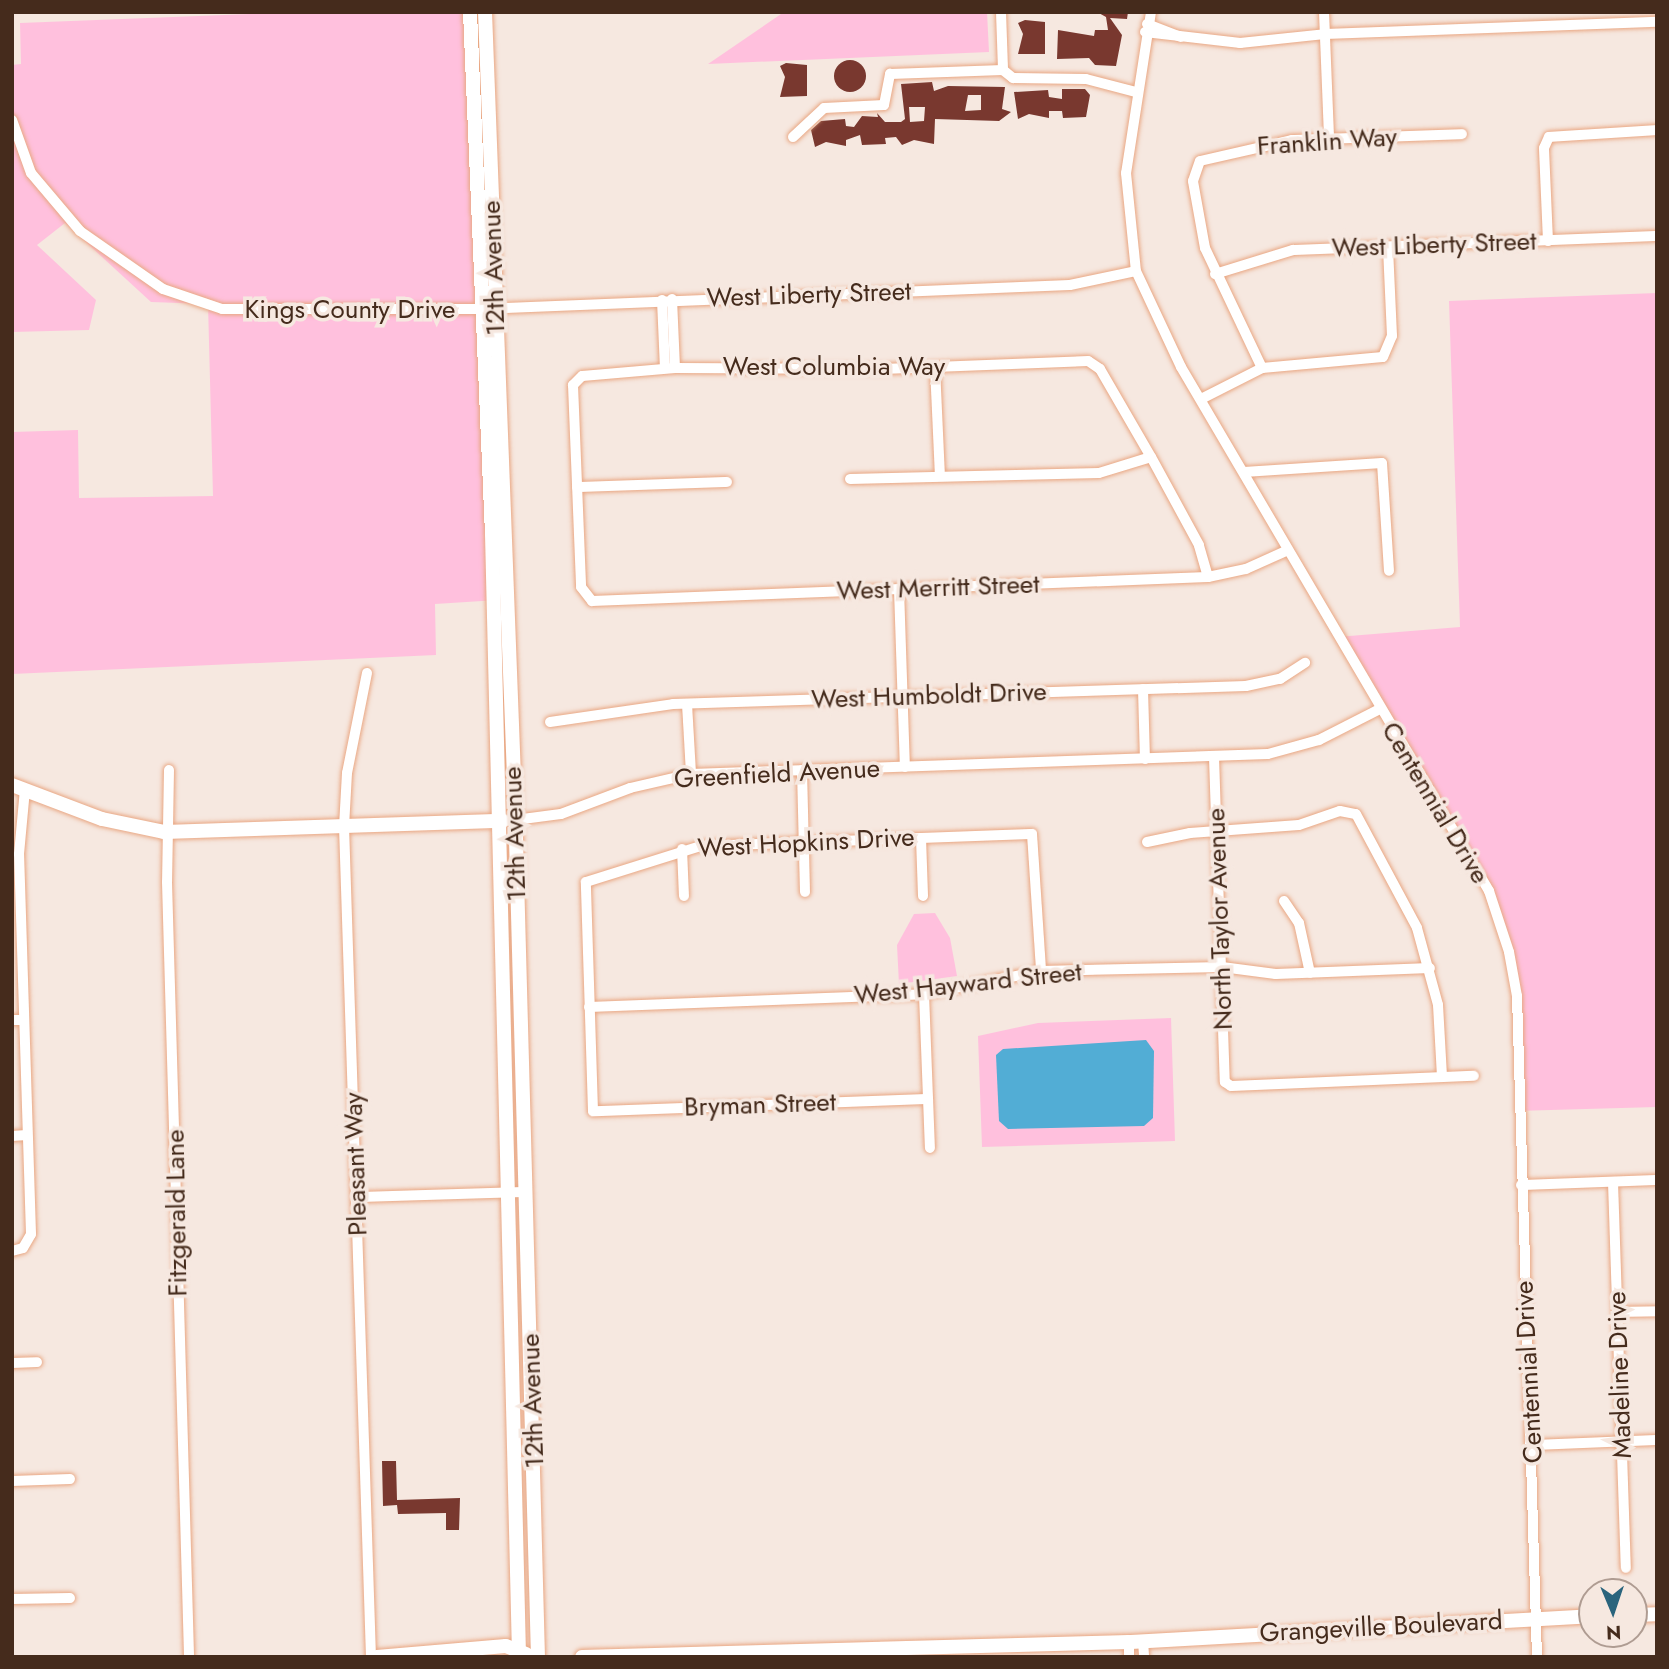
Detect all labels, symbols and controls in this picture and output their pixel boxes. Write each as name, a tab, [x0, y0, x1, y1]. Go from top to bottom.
street label: Franklin Way	[1256, 122, 1398, 162]
street label: 12th Avenue	[476, 200, 512, 336]
street label: West Liberty Street	[1331, 226, 1537, 264]
street label: West Liberty Street	[706, 276, 912, 314]
street label: Kings County Drive	[245, 294, 455, 326]
street label: West Columbia Way	[723, 351, 945, 383]
street label: West Merritt Street	[836, 569, 1040, 607]
street label: West Humboldt Drive	[811, 676, 1047, 716]
street label: Centennial Drive	[1375, 717, 1495, 889]
street label: Greenfield Avenue	[673, 753, 881, 795]
street label: 12th Avenue	[497, 766, 533, 902]
street label: North Taylor Avenue	[1201, 807, 1239, 1031]
street label: West Hopkins Drive	[697, 822, 915, 864]
street label: West Hayward Street	[853, 957, 1083, 1011]
street label: Bryman Street	[684, 1087, 836, 1123]
street label: Pleasant Way	[338, 1092, 374, 1236]
street label: Fitzgerald Lane	[160, 1129, 194, 1297]
street label: Centennial Drive	[1509, 1280, 1549, 1464]
street label: Madeline Drive	[1601, 1291, 1639, 1459]
street label: 12th Avenue	[515, 1333, 551, 1469]
north arrow	[1578, 1578, 1648, 1648]
street label: Grangeville Boulevard	[1259, 1605, 1503, 1649]
text: N	[1606, 1619, 1622, 1646]

